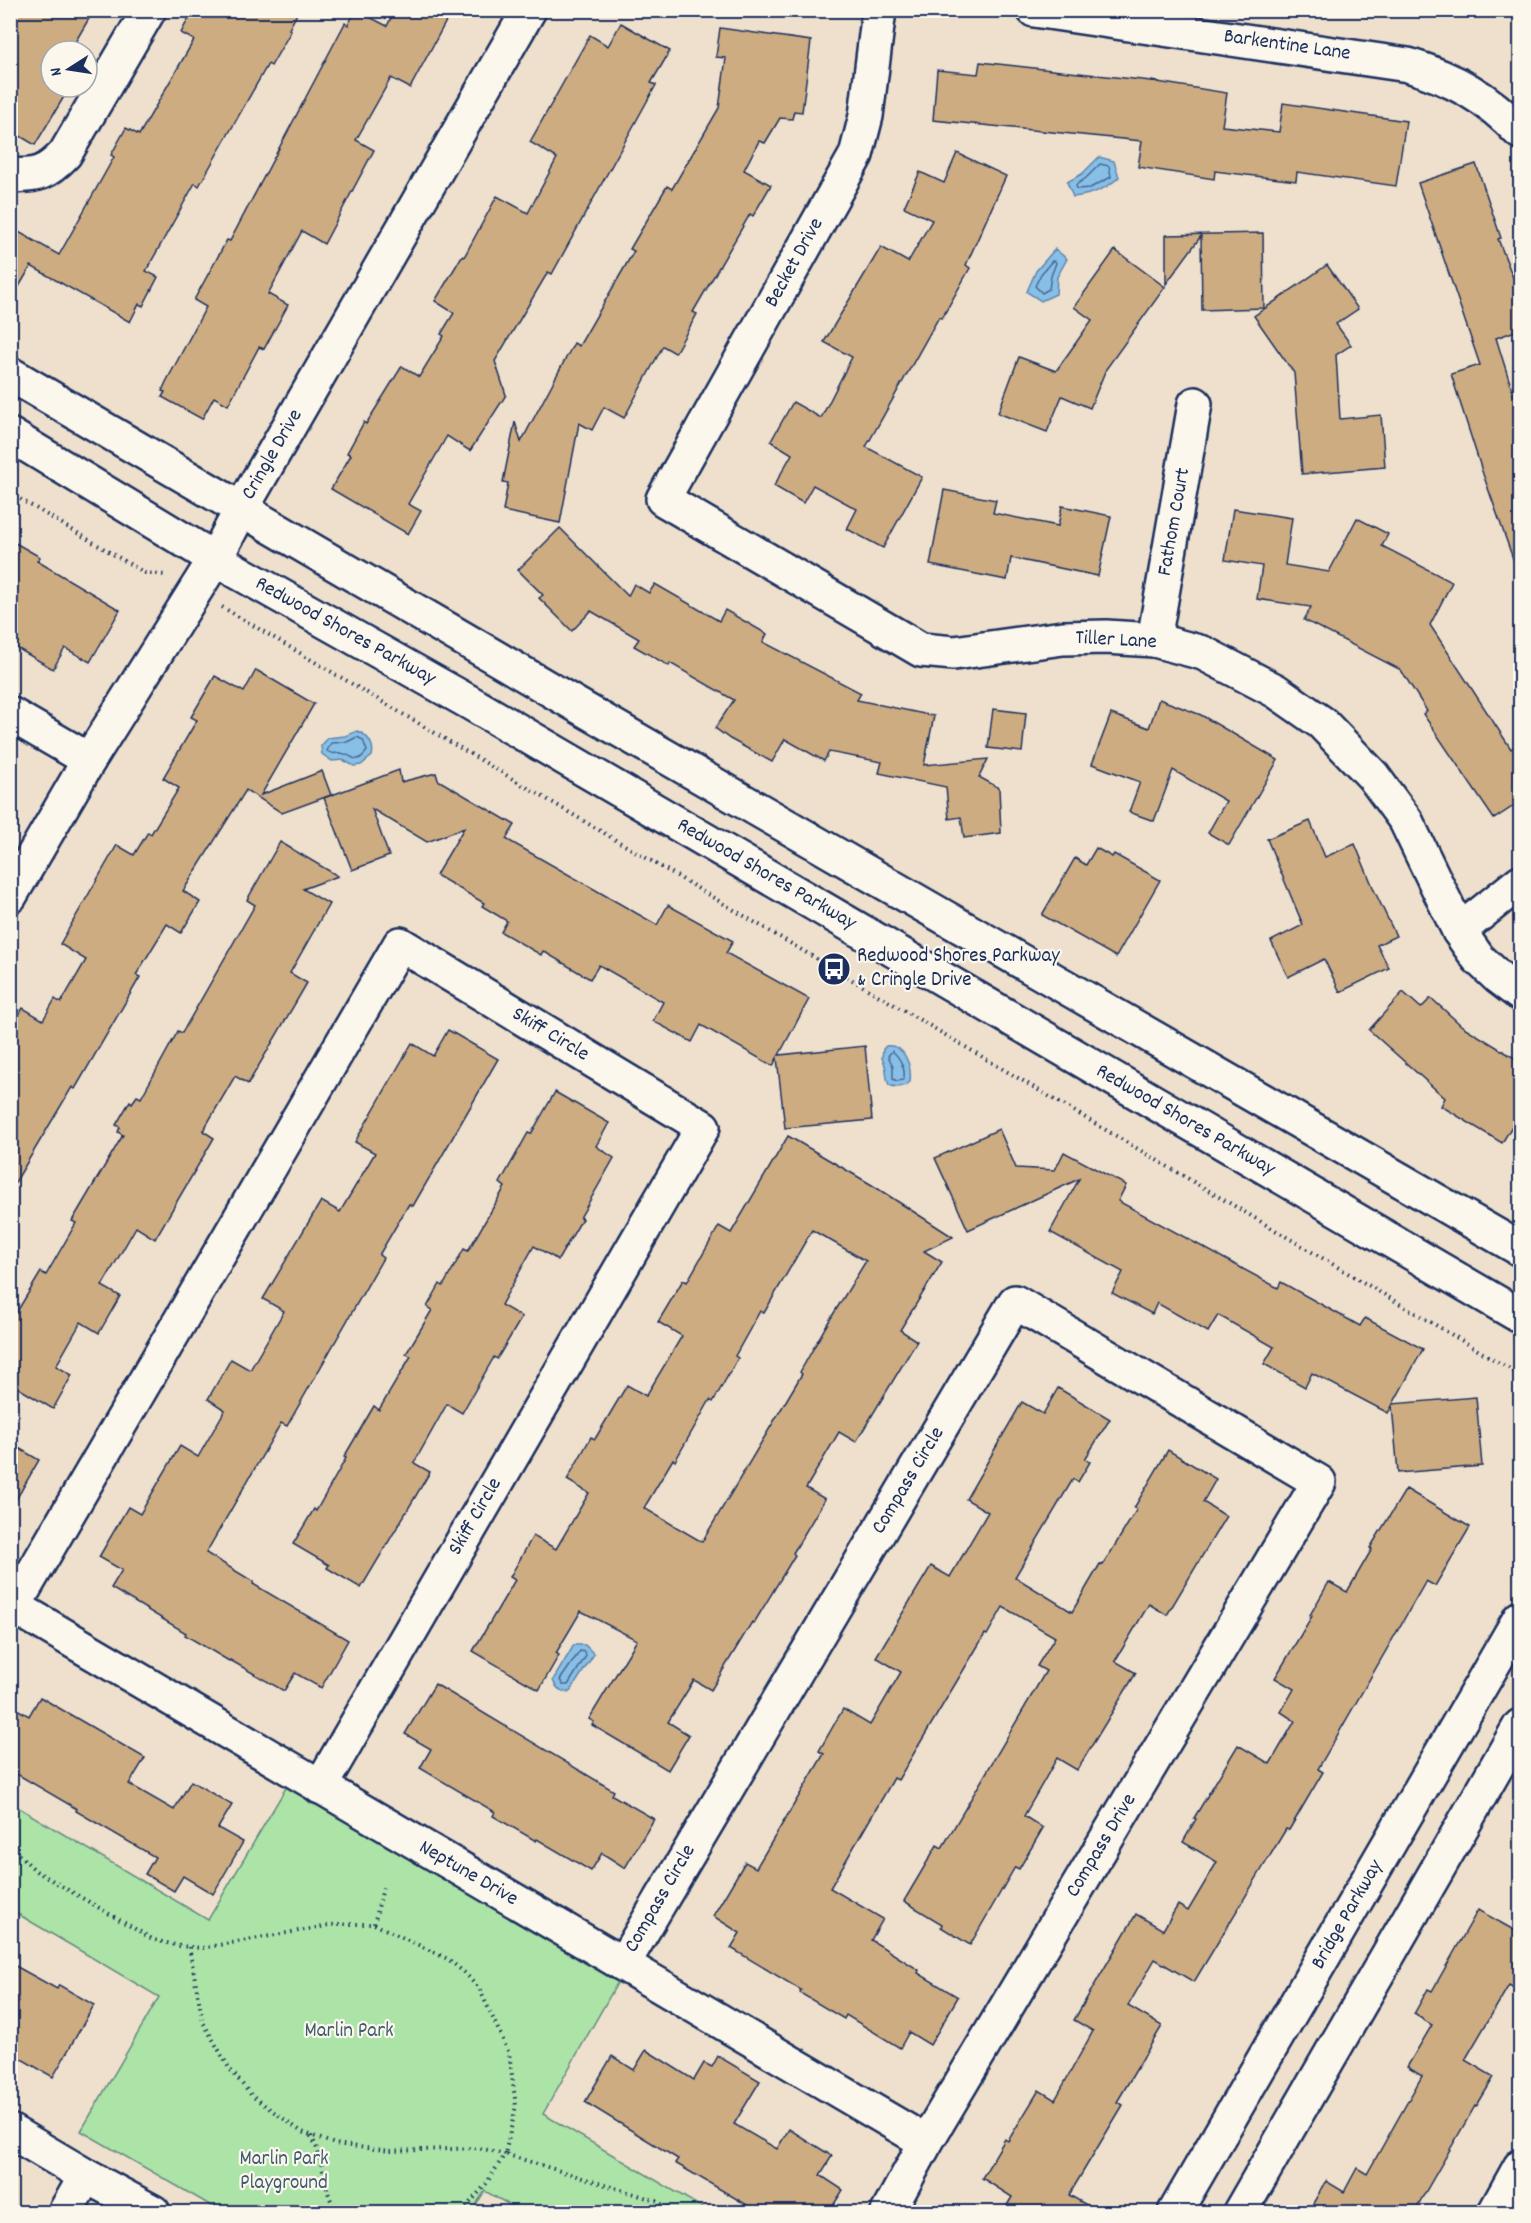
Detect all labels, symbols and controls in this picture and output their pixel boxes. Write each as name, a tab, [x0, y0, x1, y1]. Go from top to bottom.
street label: Barkentine Lane	[1222, 22, 1352, 70]
north arrow	[39, 39, 99, 99]
text: N	[45, 65, 69, 78]
street label: Becket Drive	[758, 213, 832, 313]
street label: Cringle Drive	[235, 404, 311, 506]
street label: Fathom Court	[1151, 465, 1199, 579]
street label: Redwood Shores Parkway	[249, 570, 441, 695]
street label: Tiller Lane	[1075, 624, 1157, 658]
street label: Redwood Shores Parkway	[671, 811, 862, 939]
place label: Redwood Shores Parkway & Cringle Drive	[857, 942, 1060, 996]
bus stop icon: Redwood Shores Parkway & Cringle Drive	[816, 951, 852, 987]
street label: Skiff Circle	[506, 1000, 594, 1070]
street label: Redwood Shores Parkway	[1090, 1057, 1281, 1185]
street label: Compass Circle	[865, 1421, 953, 1541]
street label: Skiff Circle	[442, 1473, 510, 1561]
street label: Compass Drive	[1059, 1788, 1145, 1904]
street label: Neptune Drive	[413, 1833, 523, 1915]
street label: Compass Circle	[618, 1839, 704, 1959]
street label: Bridge Parkway	[1304, 1854, 1392, 1975]
park label: Marlin Park	[304, 2017, 394, 2047]
park label: Marlin Park Playground	[239, 2145, 329, 2199]

